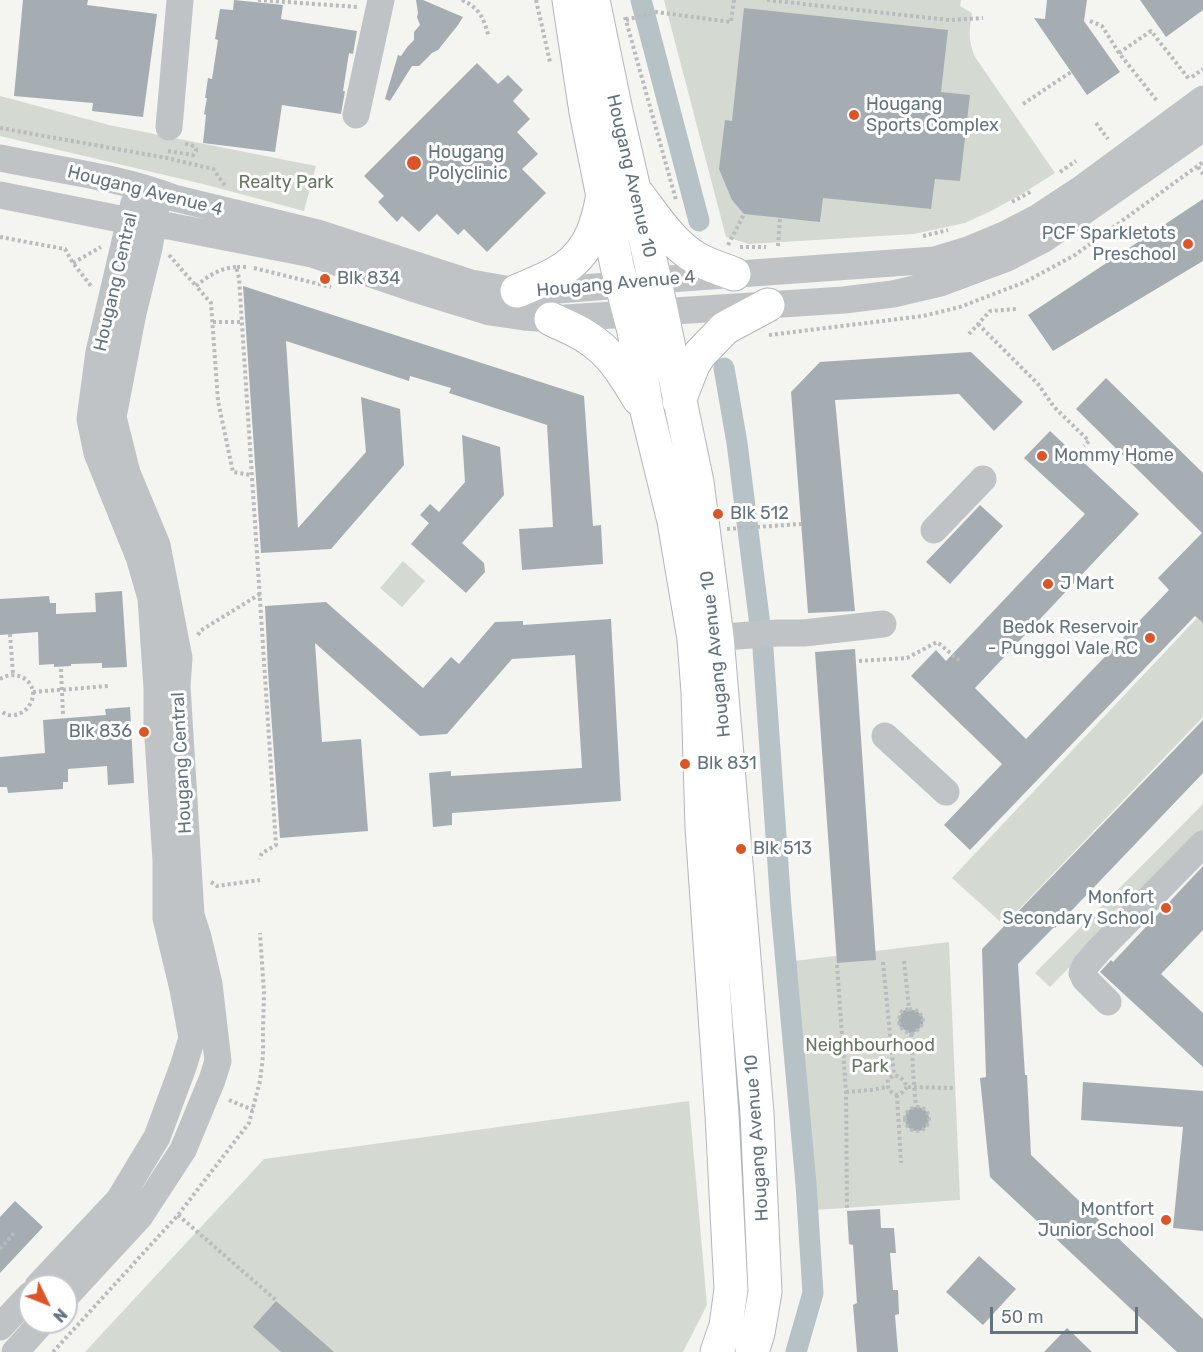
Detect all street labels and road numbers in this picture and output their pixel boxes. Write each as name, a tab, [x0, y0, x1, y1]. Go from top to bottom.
street label: Hougang Avenue 10	[602, 92, 660, 260]
street label: Hougang Avenue 4	[65, 161, 225, 221]
street label: Hougang Central	[90, 211, 142, 353]
street label: Hougang Avenue 4	[536, 266, 696, 302]
street label: Hougang Avenue 10	[697, 570, 735, 738]
street label: Hougang Central	[168, 692, 196, 834]
street label: Hougang Avenue 10	[740, 1054, 774, 1222]

